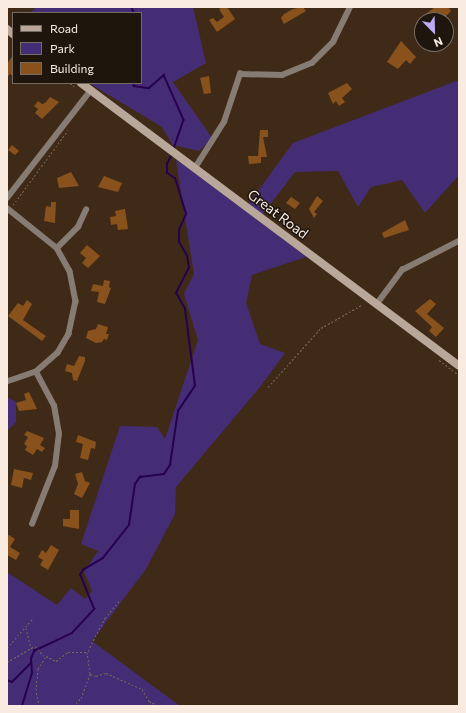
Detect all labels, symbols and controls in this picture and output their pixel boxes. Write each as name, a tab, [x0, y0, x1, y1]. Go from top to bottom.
legend	[12, 12, 142, 84]
north arrow	[414, 12, 454, 52]
text: Road	[50, 21, 78, 35]
text: N	[432, 35, 445, 50]
text: Park	[50, 41, 75, 55]
text: Building	[50, 61, 94, 75]
street label: Great Road	[244, 186, 312, 242]

